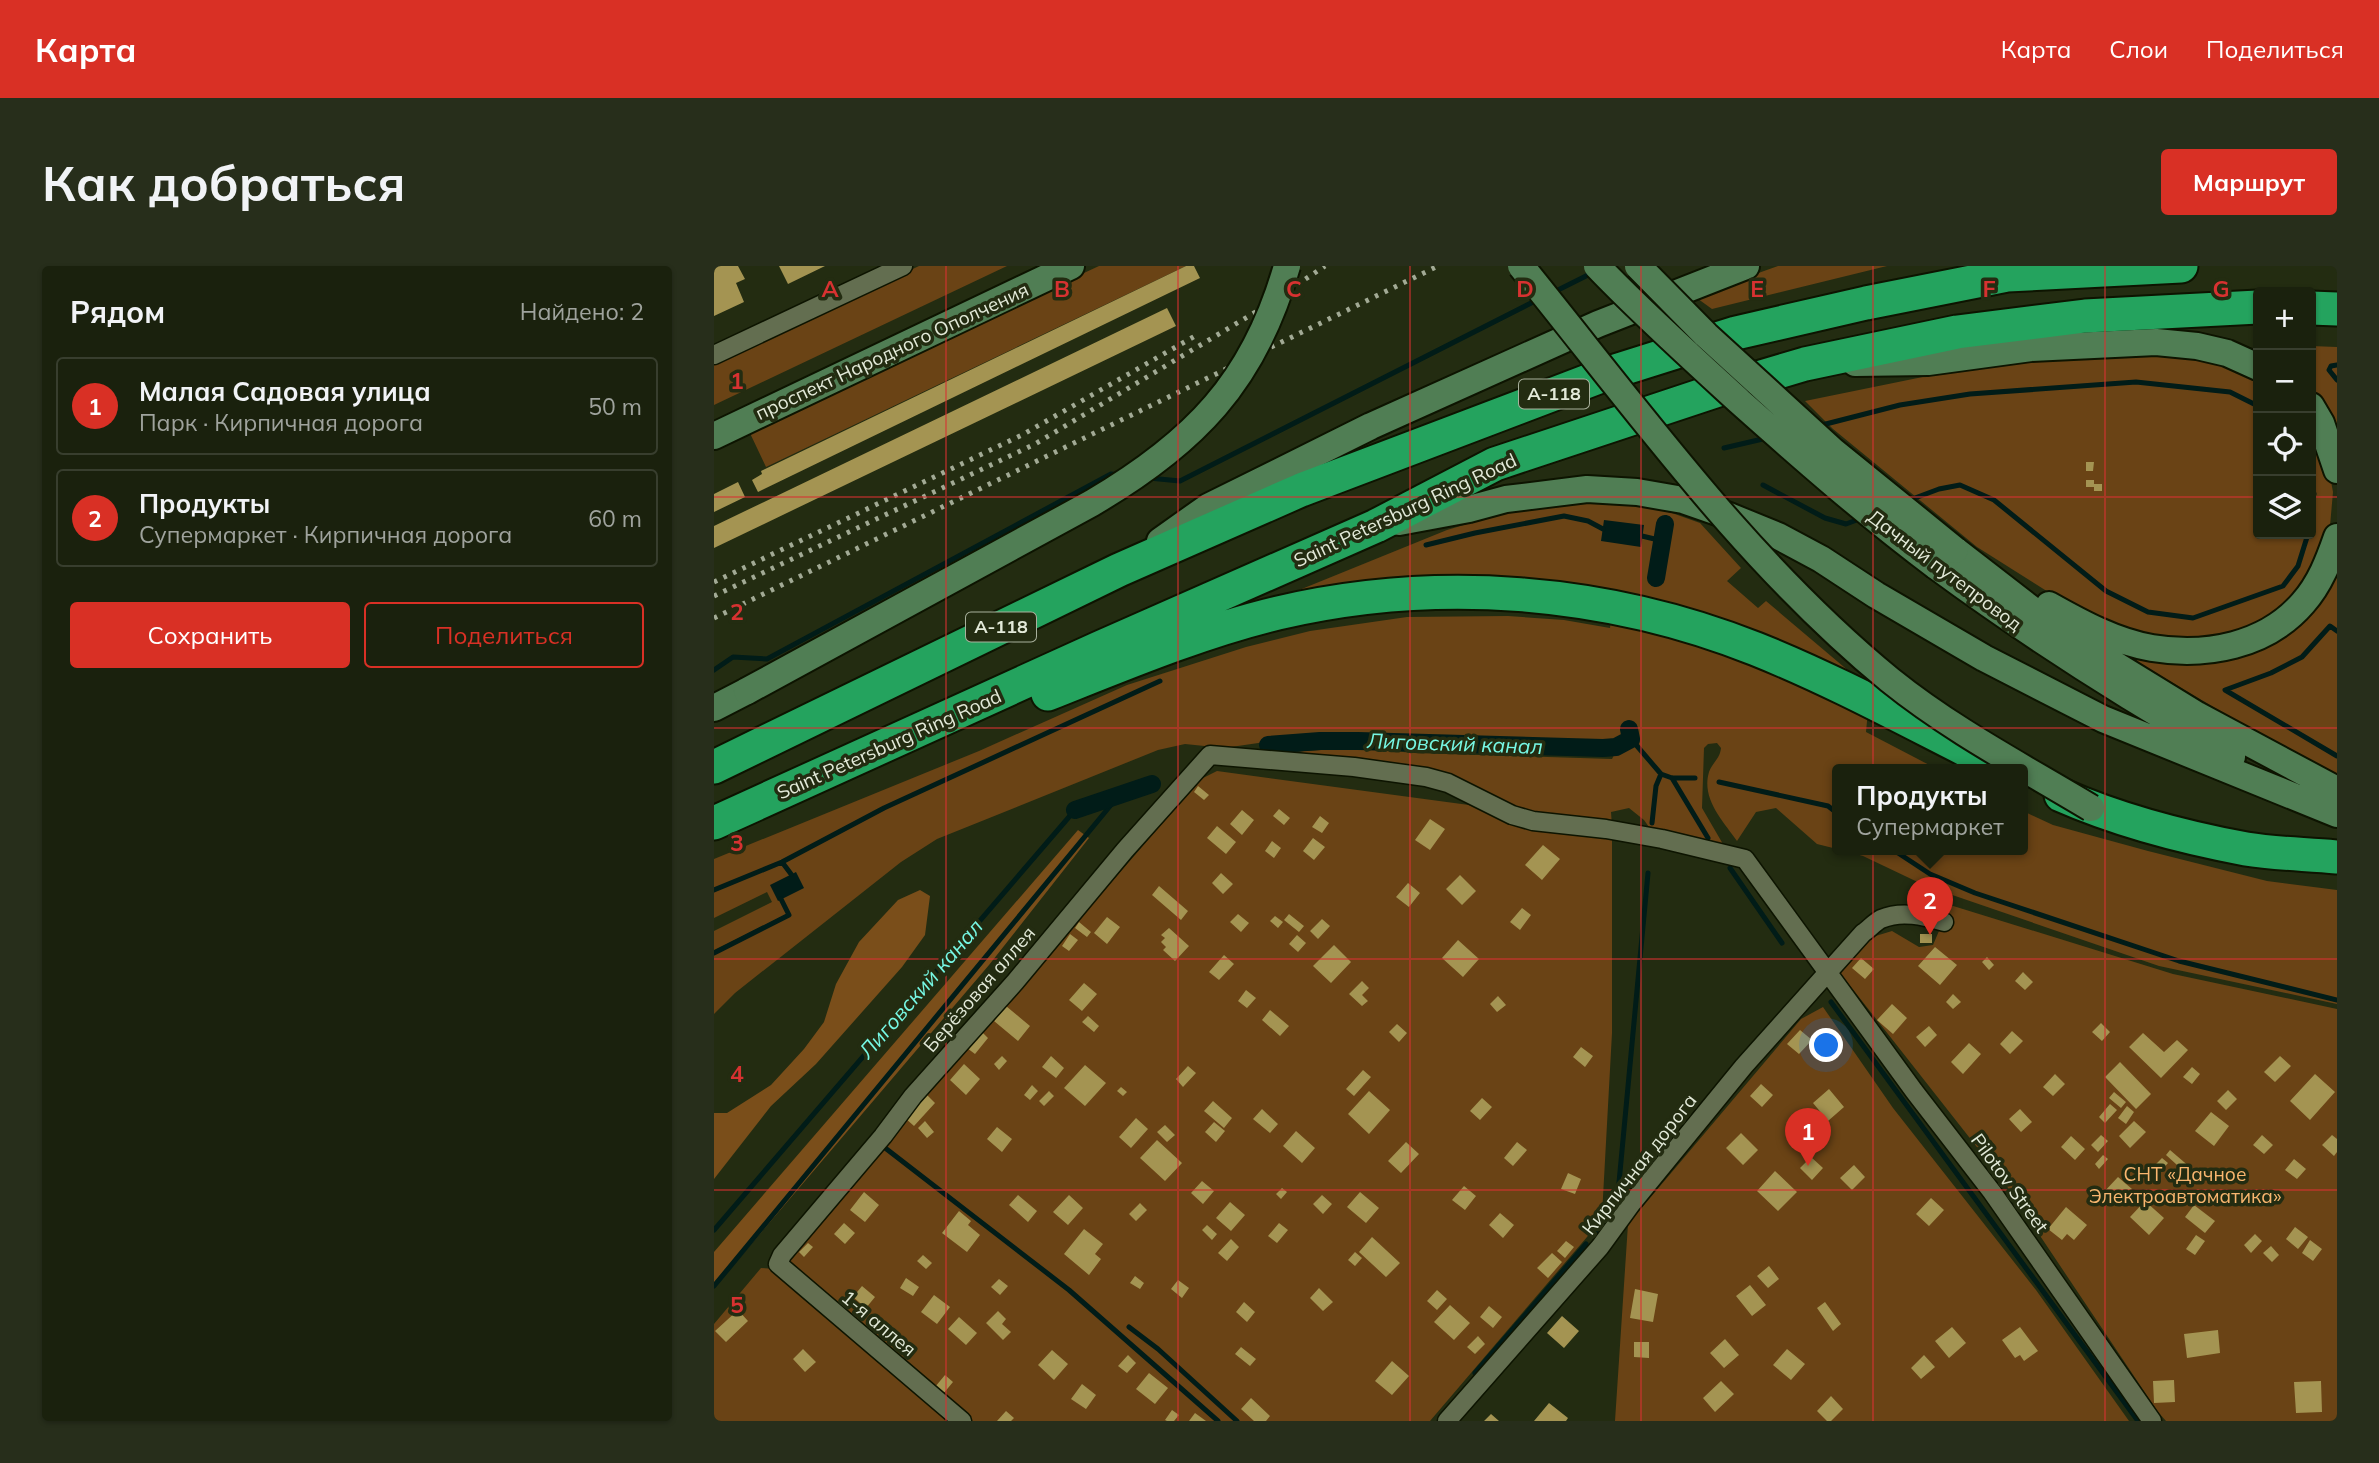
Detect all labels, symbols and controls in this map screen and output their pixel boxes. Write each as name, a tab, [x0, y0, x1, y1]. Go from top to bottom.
text: Карта	[35, 29, 137, 70]
text: Карта	[2001, 34, 2071, 64]
text: Слои	[2109, 34, 2168, 64]
text: Поделиться	[2206, 34, 2344, 64]
button: Маршрут	[2161, 149, 2337, 215]
text: Как добраться	[42, 152, 405, 213]
text: A	[821, 274, 839, 303]
text: B	[1054, 274, 1070, 303]
text: C	[1286, 274, 1302, 303]
text: D	[1516, 274, 1534, 303]
text: E	[1750, 274, 1764, 303]
text: F	[1982, 274, 1996, 303]
text: G	[2212, 274, 2230, 303]
street label: проспект Народного Ополчения	[752, 277, 1032, 425]
map controls	[2253, 287, 2316, 539]
button: +	[2253, 287, 2316, 350]
text: Рядом	[70, 293, 165, 331]
text: Найдено: 2	[520, 297, 644, 326]
button: −	[2253, 350, 2316, 413]
text: 1	[730, 366, 744, 395]
text: Малая Садовая улица	[139, 375, 431, 408]
road number: А-118	[1519, 379, 1589, 408]
text: 1	[88, 392, 102, 421]
text: 50 m	[588, 392, 642, 421]
text: Парк · Кирпичная дорога	[139, 408, 423, 437]
button: locate	[2253, 413, 2316, 476]
street label: Saint Petersburg Ring Road	[1290, 448, 1520, 572]
button: layers	[2253, 476, 2316, 539]
text: Продукты	[139, 487, 270, 520]
text: 2	[88, 504, 102, 533]
text: 60 m	[588, 504, 642, 533]
street label: Дачный путепровод	[1863, 504, 2027, 636]
text: Супермаркет · Кирпичная дорога	[139, 520, 512, 549]
text: 2	[730, 597, 744, 626]
button: Сохранить	[70, 602, 350, 668]
button: Поделиться	[364, 602, 644, 668]
road number: А-118	[966, 612, 1036, 642]
street label: Saint Petersburg Ring Road	[773, 684, 1005, 804]
water label: Лиговский канал	[1366, 727, 1543, 759]
popup	[1832, 764, 2028, 855]
text: Продукты	[1856, 779, 1987, 812]
text: Супермаркет	[1856, 812, 2004, 841]
text: 3	[730, 828, 744, 857]
pin: 2	[1907, 877, 1953, 935]
water label: Лиговский канал	[852, 913, 988, 1064]
street label: Берёзовая аллея	[918, 921, 1040, 1057]
your location	[1809, 1028, 1843, 1062]
text: 4	[730, 1059, 744, 1088]
street label: Кирпичная дорога	[1577, 1089, 1701, 1239]
pin: 1	[1785, 1108, 1831, 1166]
street label: Pilotov Street	[1966, 1129, 2054, 1238]
park label: СНТ «Дачное Электроавтоматика»	[2089, 1162, 2281, 1208]
street label: 1-я аллея	[837, 1285, 921, 1361]
text: 5	[730, 1290, 744, 1319]

